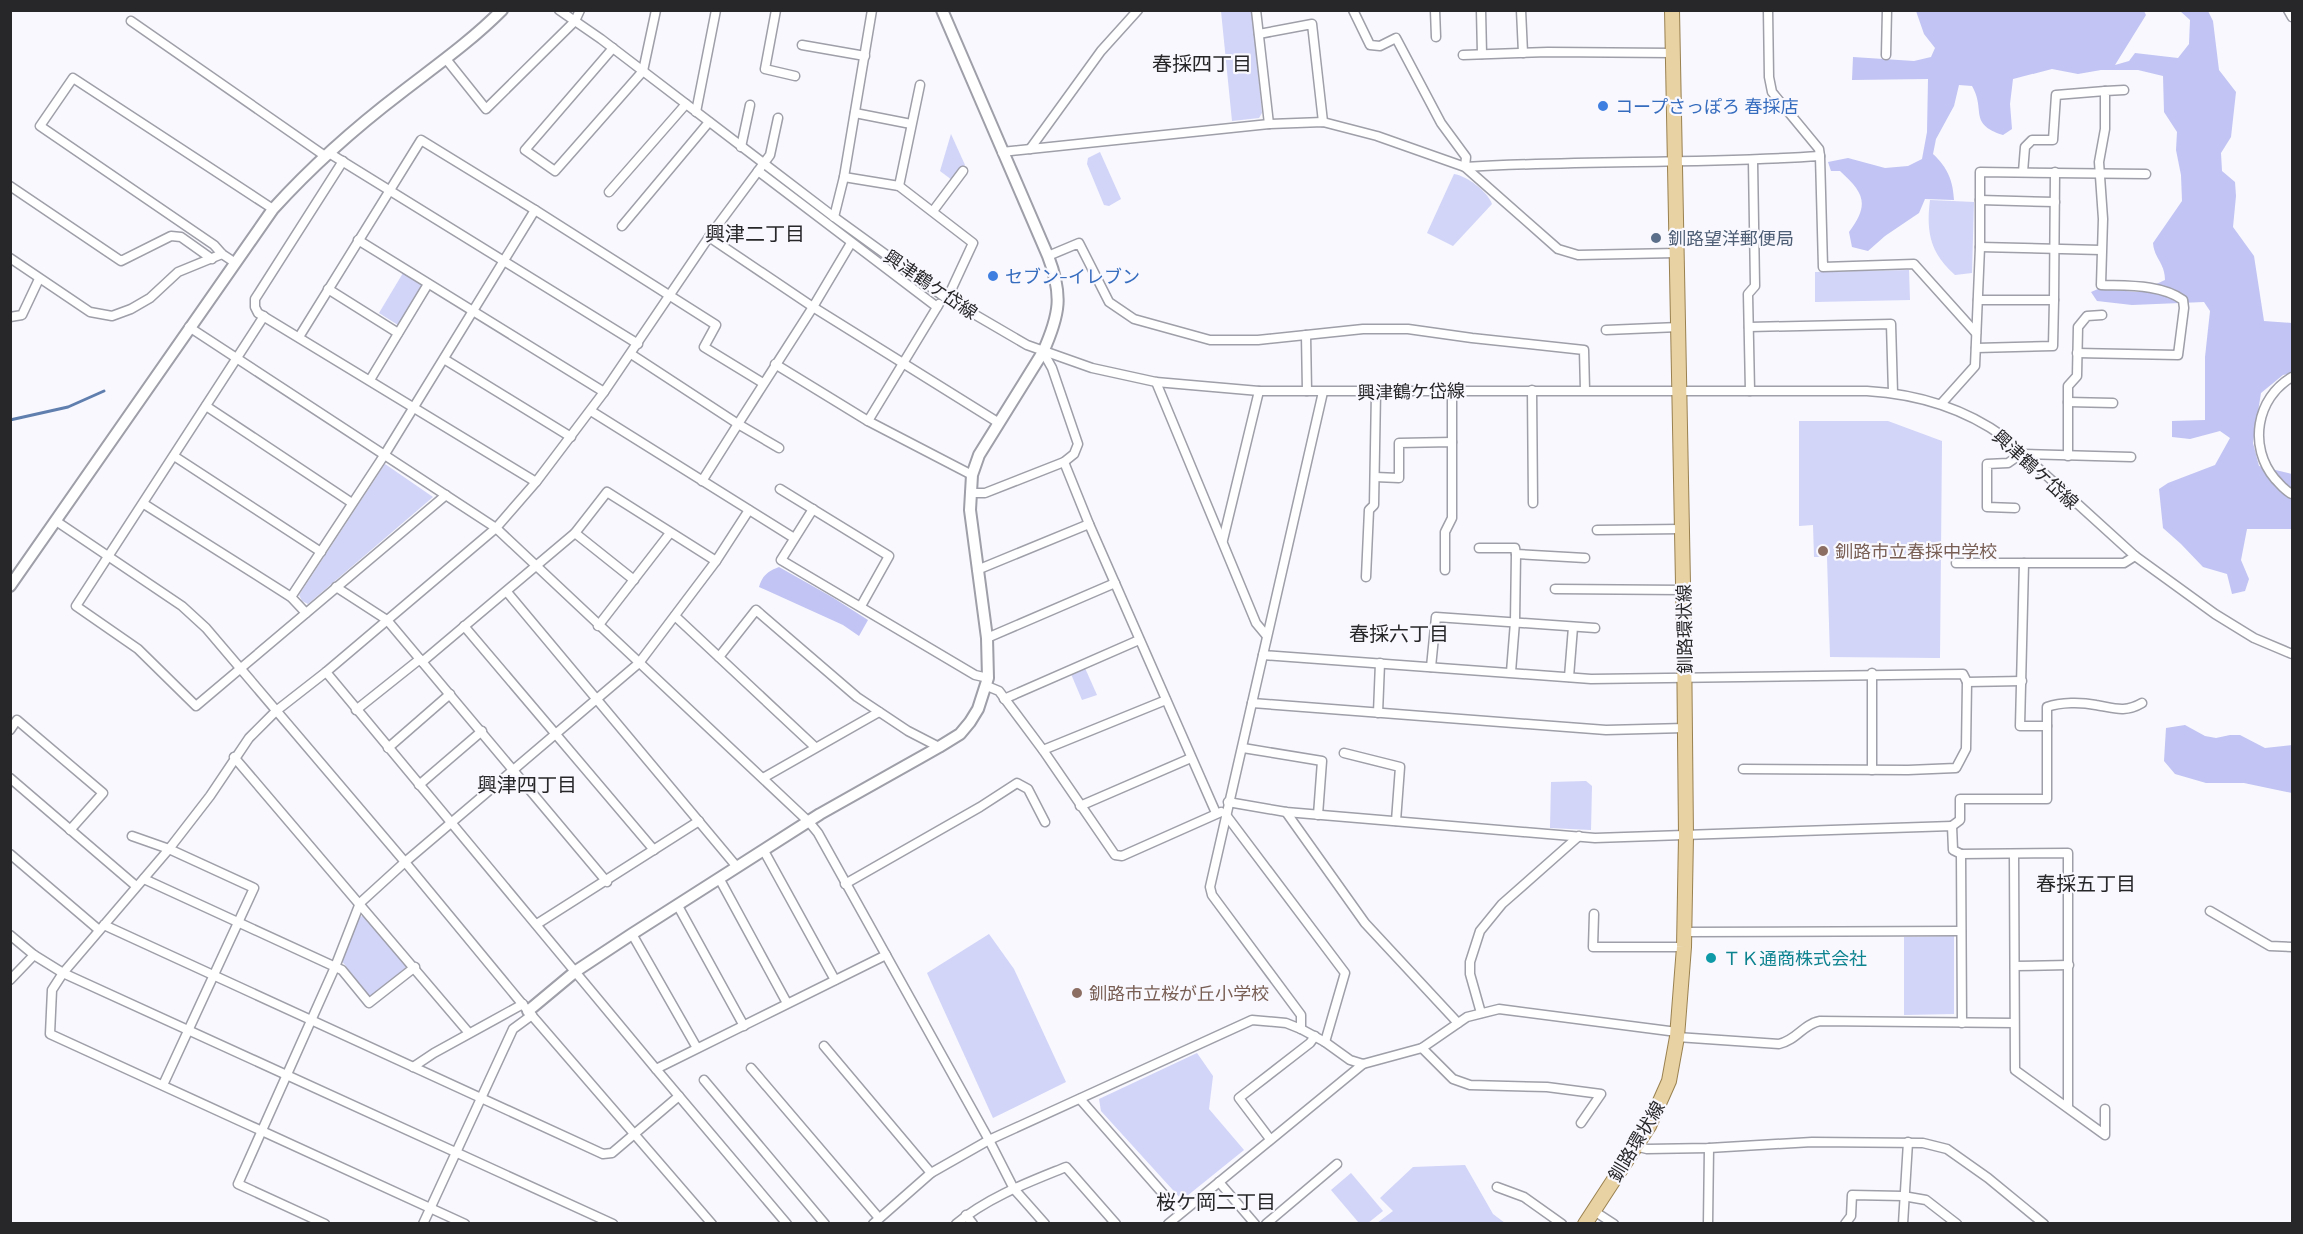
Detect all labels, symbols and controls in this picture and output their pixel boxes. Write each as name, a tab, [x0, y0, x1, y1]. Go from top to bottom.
district label: 春採四丁目	[1152, 49, 1252, 76]
place label: コープさっぽろ 春採店	[1615, 94, 1798, 118]
marker: コープさっぽろ 春採店	[1596, 99, 1610, 113]
district label: 興津二丁目	[705, 219, 805, 246]
place label: 釧路望洋郵便局	[1668, 226, 1794, 250]
marker: 釧路望洋郵便局	[1649, 231, 1663, 245]
street label: 興津鶴ケ岱線	[880, 244, 982, 324]
place label: セブン-イレブン	[1005, 264, 1140, 288]
marker: セブン-イレブン	[986, 269, 1000, 283]
street label: 興津鶴ケ岱線	[1357, 378, 1465, 404]
street label: 興津鶴ケ岱線	[1988, 424, 2084, 514]
place label: 釧路市立春採中学校	[1835, 539, 1997, 563]
marker: 釧路市立春採中学校	[1816, 544, 1830, 558]
street label: 釧路環状線	[1671, 584, 1697, 674]
district label: 春採六丁目	[1349, 619, 1449, 646]
district label: 興津四丁目	[477, 770, 577, 797]
district label: 春採五丁目	[2036, 869, 2136, 896]
place label: ＴＫ通商株式会社	[1723, 946, 1867, 970]
marker: ＴＫ通商株式会社	[1704, 951, 1718, 965]
place label: 釧路市立桜が丘小学校	[1089, 981, 1269, 1005]
marker: 釧路市立桜が丘小学校	[1070, 986, 1084, 1000]
street label: 釧路環状線	[1603, 1096, 1669, 1186]
district label: 桜ケ岡二丁目	[1156, 1187, 1276, 1214]

